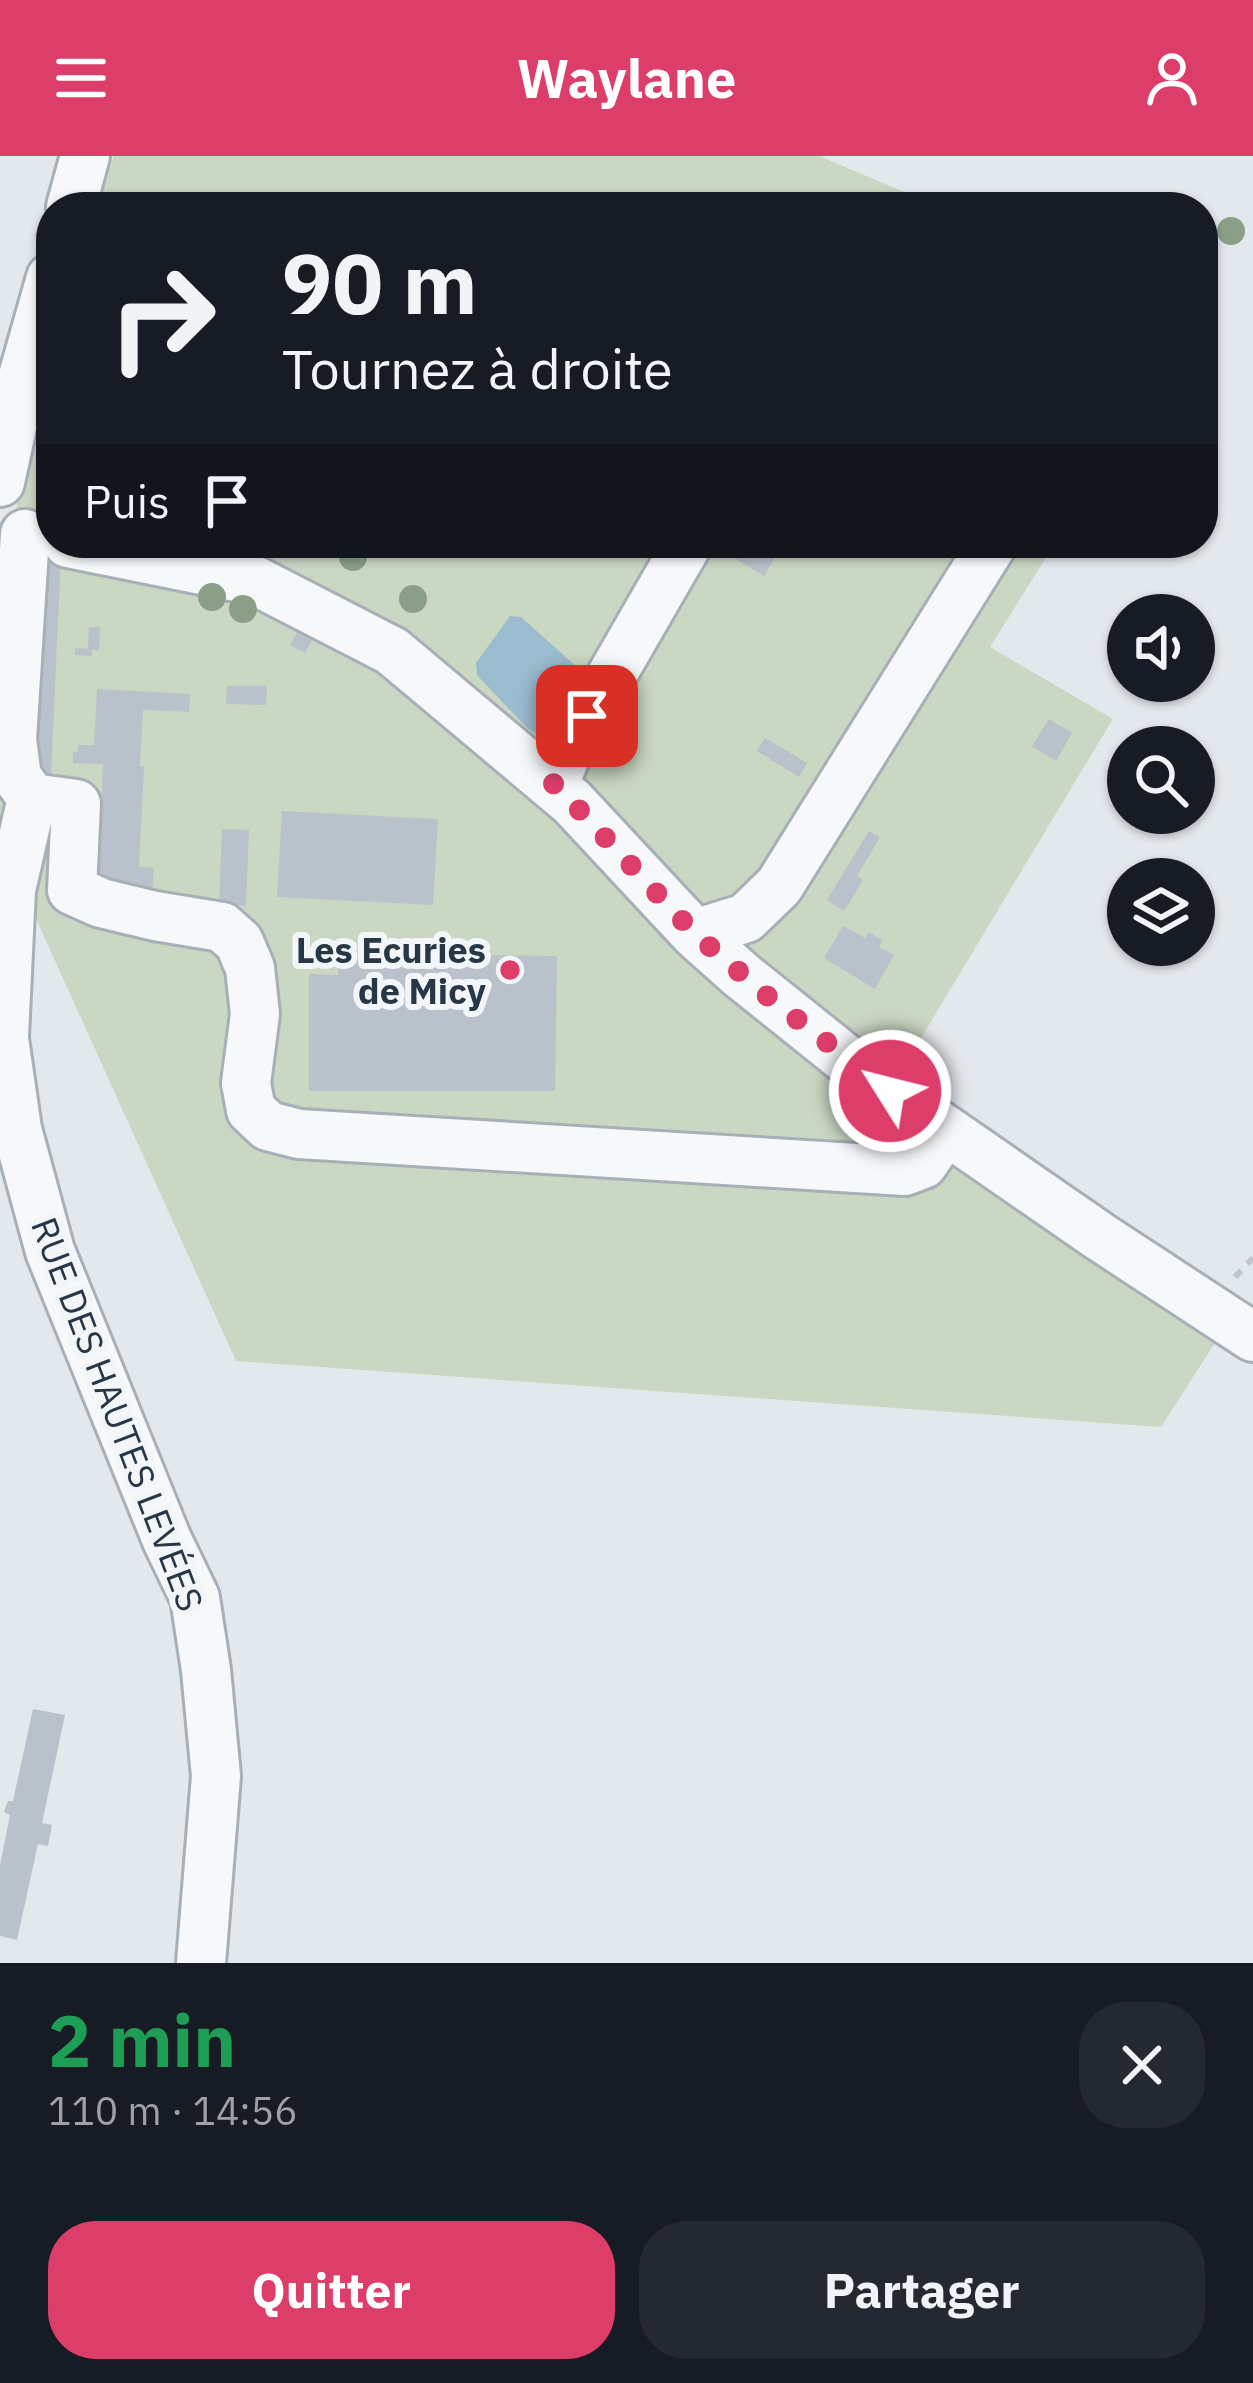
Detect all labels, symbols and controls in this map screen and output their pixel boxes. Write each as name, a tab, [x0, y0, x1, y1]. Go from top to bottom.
text: Waylane	[517, 43, 736, 113]
icon: menu	[48, 45, 114, 111]
icon: person	[1139, 45, 1205, 111]
text: 90 m	[282, 228, 478, 337]
icon: right	[84, 240, 240, 396]
text: Tournez à droite	[282, 334, 673, 404]
icon: arrive	[194, 468, 260, 534]
text: Puis	[84, 472, 170, 530]
map controls	[1107, 594, 1215, 966]
button: sound	[1107, 594, 1215, 702]
pin	[536, 665, 638, 767]
icon: arrive	[554, 683, 620, 749]
button: search	[1107, 726, 1215, 834]
button: layers	[1107, 858, 1215, 966]
place label: Les Ecuries de Micy	[296, 926, 487, 1014]
marker: Les Ecuries de Micy	[497, 957, 523, 983]
position arrow	[827, 1028, 953, 1154]
street label: RUE DES HAUTES LEVÉES	[21, 1210, 215, 1618]
text: 2 min	[48, 1993, 236, 2087]
button: close	[1079, 2002, 1205, 2128]
text: 110 m · 14:56	[48, 2085, 298, 2136]
button: Quitter	[48, 2221, 615, 2359]
button: Partager	[639, 2221, 1205, 2359]

